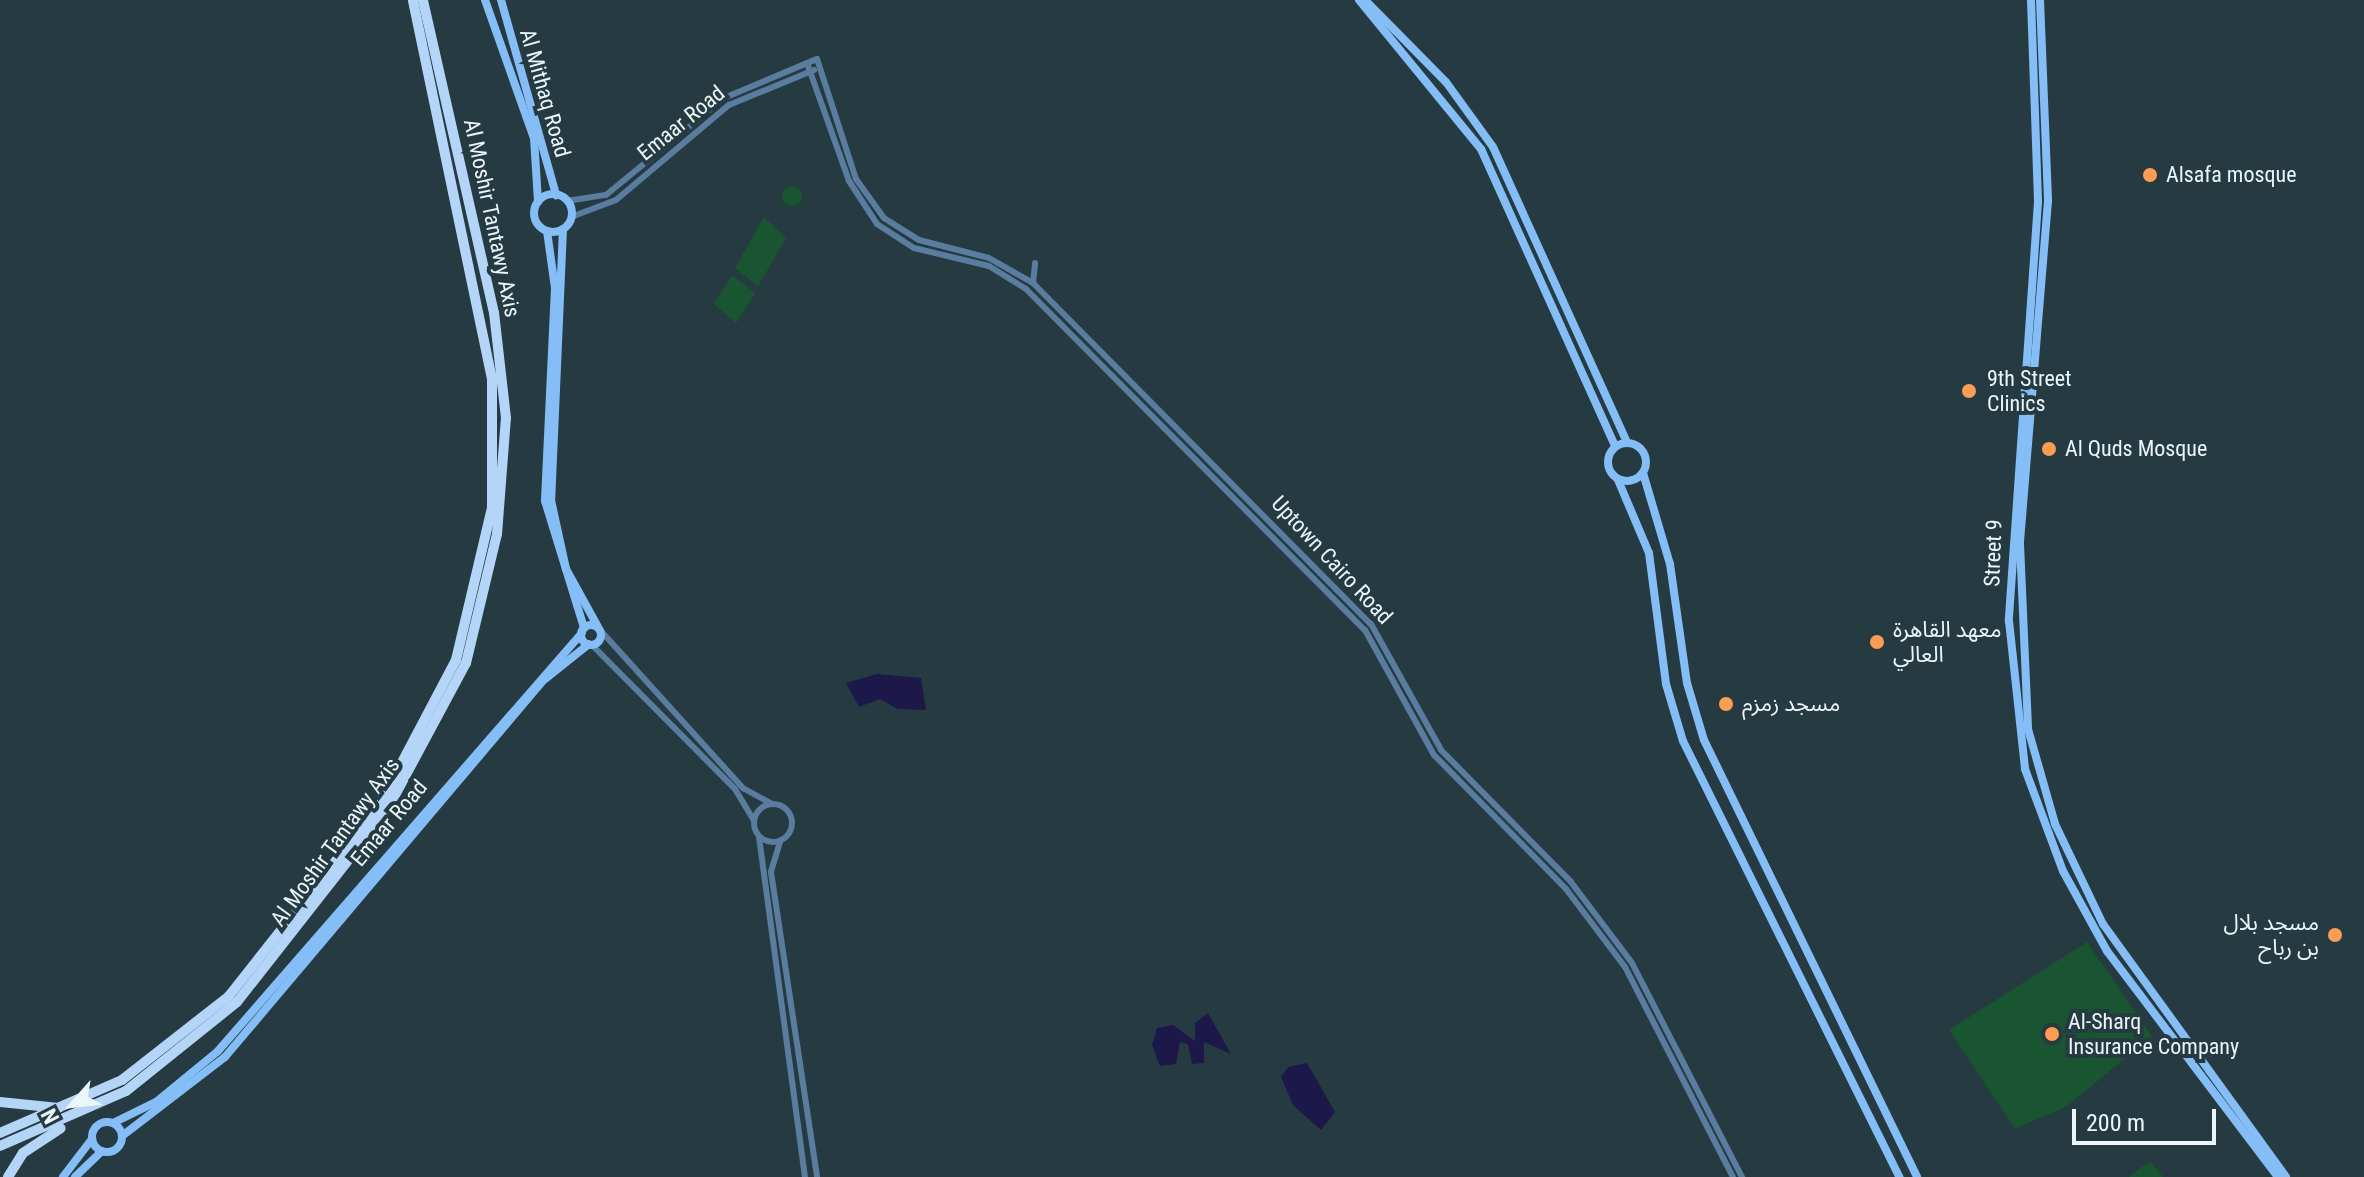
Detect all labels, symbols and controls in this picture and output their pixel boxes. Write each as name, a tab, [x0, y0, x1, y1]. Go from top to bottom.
street label: Al Mithaq Road	[514, 26, 576, 160]
street label: Emaar Road	[632, 80, 730, 166]
street label: Al Moshir Tantawy Axis	[458, 116, 526, 320]
place label: Alsafa mosque	[2166, 162, 2296, 188]
marker: Alsafa mosque	[2141, 166, 2159, 184]
place label: 9th Street Clinics	[1987, 365, 2072, 416]
marker: 9th Street Clinics	[1958, 380, 1980, 402]
place label: Al Quds Mosque	[2065, 436, 2207, 462]
marker: Al Quds Mosque	[2040, 440, 2058, 458]
street label: Uptown Cairo Road	[1266, 491, 1398, 629]
street label: Street 9	[1979, 519, 2007, 587]
place label: معهد القاهرة العالي	[1893, 616, 2002, 668]
marker: معهد القاهرة العالي	[1868, 633, 1886, 651]
place label: مسجد زمزم	[1742, 691, 1840, 717]
marker: مسجد زمزم	[1717, 695, 1735, 713]
street label: Al Moshir Tantawy Axis	[265, 752, 405, 932]
street label: Emaar Road	[345, 774, 433, 872]
place label: مسجد بلال بن رباح	[2224, 909, 2319, 960]
marker: مسجد بلال بن رباح	[2326, 926, 2344, 944]
place label: Al-Sharq Insurance Company	[2068, 1008, 2239, 1060]
marker: Al-Sharq Insurance Company	[2043, 1025, 2061, 1043]
north arrow	[32, 1065, 112, 1145]
scale bar	[2076, 1093, 2220, 1143]
text: N	[36, 1104, 64, 1128]
text: 200 m	[2086, 1109, 2145, 1137]

